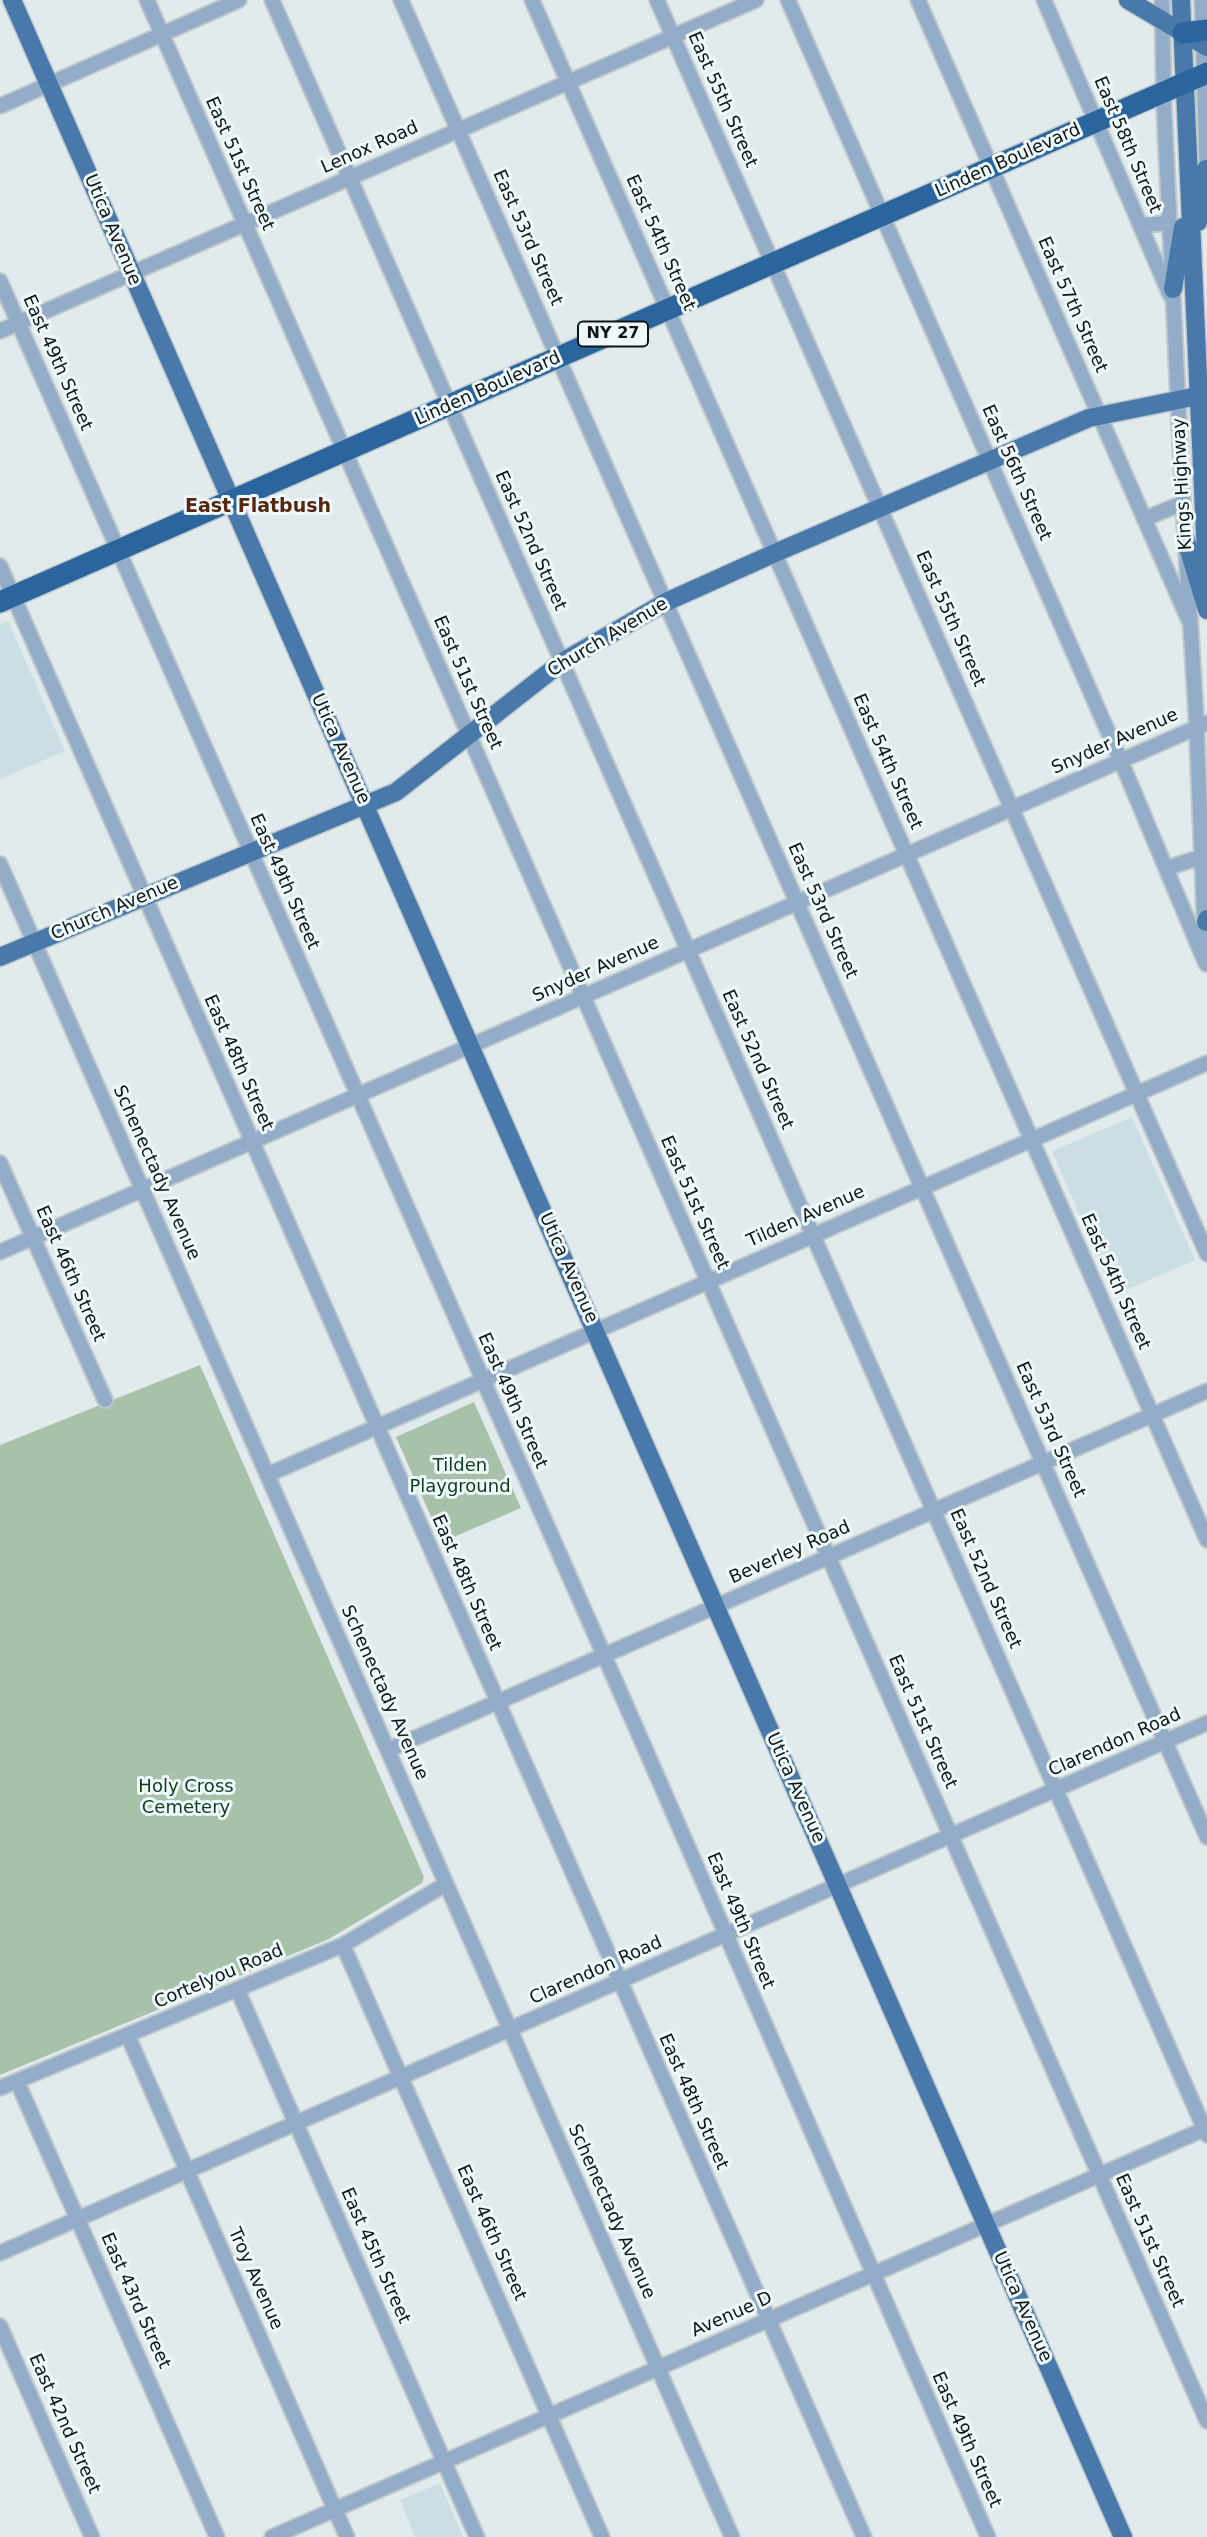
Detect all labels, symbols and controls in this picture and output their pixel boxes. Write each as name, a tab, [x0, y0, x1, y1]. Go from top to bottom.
street label: East 55th Street	[682, 29, 762, 171]
street label: East 58th Street	[1088, 73, 1166, 217]
street label: East 51st Street	[200, 94, 278, 234]
street label: Lenox Road	[318, 117, 422, 179]
street label: Linden Boulevard	[932, 119, 1084, 203]
street label: East 53rd Street	[487, 167, 567, 309]
street label: Utica Avenue	[79, 171, 145, 289]
street label: East 54th Street	[620, 172, 700, 314]
street label: East 57th Street	[1032, 234, 1112, 376]
street label: East 49th Street	[17, 292, 97, 434]
road number: NY 27	[578, 322, 648, 346]
street label: Linden Boulevard	[412, 347, 564, 431]
street label: East 56th Street	[976, 402, 1056, 544]
street label: Kings Highway	[1169, 417, 1197, 551]
street label: East 52nd Street	[489, 468, 571, 614]
district label: East Flatbush	[185, 496, 331, 518]
street label: East 55th Street	[910, 548, 990, 690]
street label: Church Avenue	[544, 594, 672, 682]
street label: East 51st Street	[428, 613, 506, 753]
street label: Utica Avenue	[306, 690, 374, 808]
street label: East 54th Street	[847, 691, 927, 833]
street label: Snyder Avenue	[1048, 704, 1182, 780]
street label: East 49th Street	[244, 811, 324, 953]
street label: East 53rd Street	[782, 840, 862, 982]
street label: Church Avenue	[48, 872, 182, 946]
street label: Snyder Avenue	[529, 932, 663, 1008]
street label: East 52nd Street	[716, 987, 798, 1133]
street label: East 48th Street	[198, 992, 278, 1134]
street label: Schenectady Avenue	[108, 1082, 204, 1264]
street label: East 51st Street	[655, 1133, 733, 1273]
street label: Tilden Avenue	[744, 1181, 868, 1253]
street label: East 46th Street	[30, 1203, 110, 1345]
street label: Utica Avenue	[534, 1209, 602, 1327]
street label: East 54th Street	[1075, 1211, 1155, 1353]
street label: East 49th Street	[472, 1330, 552, 1472]
street label: East 53rd Street	[1010, 1359, 1090, 1501]
park label: Tilden Playground	[409, 1455, 511, 1498]
street label: East 52nd Street	[944, 1506, 1026, 1652]
street label: East 48th Street	[426, 1512, 506, 1654]
street label: Beverley Road	[726, 1517, 854, 1589]
street label: Schenectady Avenue	[336, 1602, 432, 1784]
street label: East 51st Street	[883, 1652, 961, 1792]
street label: Clarendon Road	[1045, 1704, 1185, 1782]
street label: Utica Avenue	[761, 1729, 829, 1847]
park label: Holy Cross Cemetery	[138, 1776, 234, 1818]
street label: East 49th Street	[701, 1849, 779, 1993]
street label: Clarendon Road	[526, 1932, 666, 2010]
street label: Cortelyou Road	[151, 1940, 287, 2014]
street label: East 48th Street	[653, 2031, 733, 2173]
street label: Schenectady Avenue	[563, 2121, 659, 2303]
street label: East 46th Street	[451, 2162, 531, 2304]
street label: East 51st Street	[1110, 2171, 1188, 2311]
street label: East 45th Street	[335, 2185, 415, 2327]
street label: Troy Avenue	[223, 2225, 287, 2333]
street label: East 43rd Street	[95, 2230, 175, 2372]
street label: Utica Avenue	[988, 2248, 1056, 2366]
street label: Avenue D	[688, 2288, 776, 2342]
street label: East 42nd Street	[23, 2351, 105, 2497]
street label: East 49th Street	[926, 2369, 1006, 2511]

